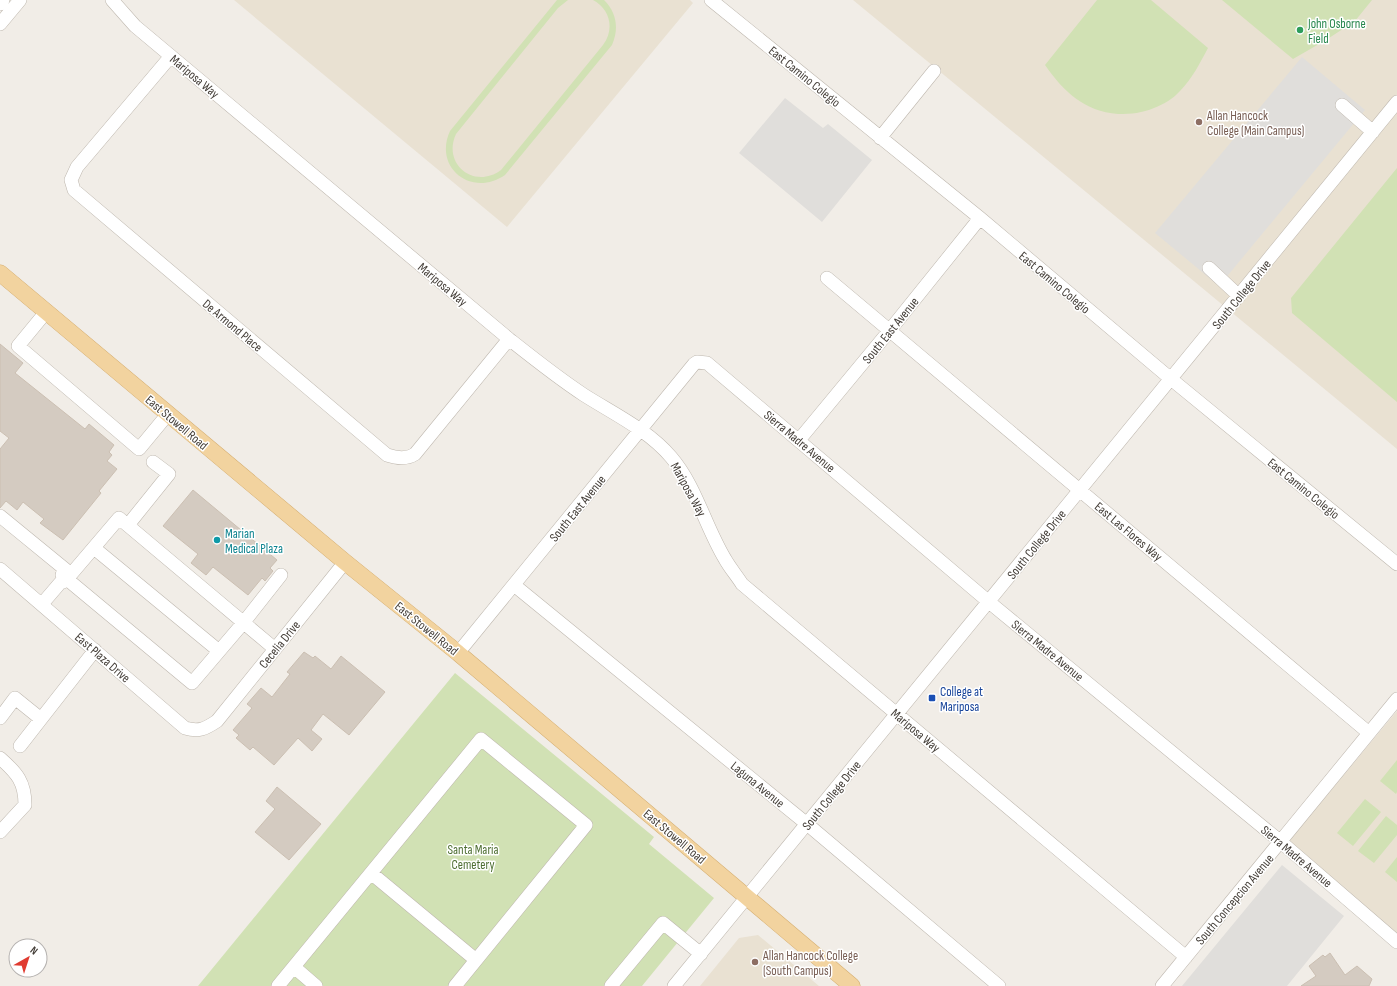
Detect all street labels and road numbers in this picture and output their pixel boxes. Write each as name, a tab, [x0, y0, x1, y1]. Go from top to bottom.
street label: East Camino Colegio	[765, 43, 844, 111]
street label: Mariposa Way	[166, 52, 222, 102]
street label: East Camino Colegio	[1016, 248, 1093, 317]
street label: South College Drive	[1209, 257, 1275, 333]
street label: Mariposa Way	[414, 260, 470, 310]
street label: South East Avenue	[859, 294, 922, 367]
street label: De Armond Place	[199, 296, 266, 355]
street label: East Stowell Road	[142, 392, 211, 454]
street label: Sierra Madre Avenue	[760, 407, 838, 476]
street label: East Camino Colegio	[1264, 455, 1343, 523]
street label: Mariposa Way	[667, 460, 710, 519]
street label: South East Avenue	[546, 472, 609, 545]
street label: East Las Flores Way	[1091, 499, 1166, 565]
street label: South College Drive	[1004, 507, 1070, 583]
street label: East Stowell Road	[392, 598, 461, 659]
street label: Sierra Madre Avenue	[1008, 617, 1087, 685]
street label: Cecelia Drive	[256, 618, 304, 672]
street label: East Plaza Drive	[71, 629, 133, 686]
street label: Mariposa Way	[887, 706, 943, 756]
street label: Laguna Avenue	[727, 758, 788, 811]
street label: South College Drive	[799, 758, 865, 834]
street label: East Stowell Road	[640, 806, 709, 868]
street label: Sierra Madre Avenue	[1257, 822, 1335, 891]
street label: South Concepcion Avenue	[1192, 851, 1277, 948]

